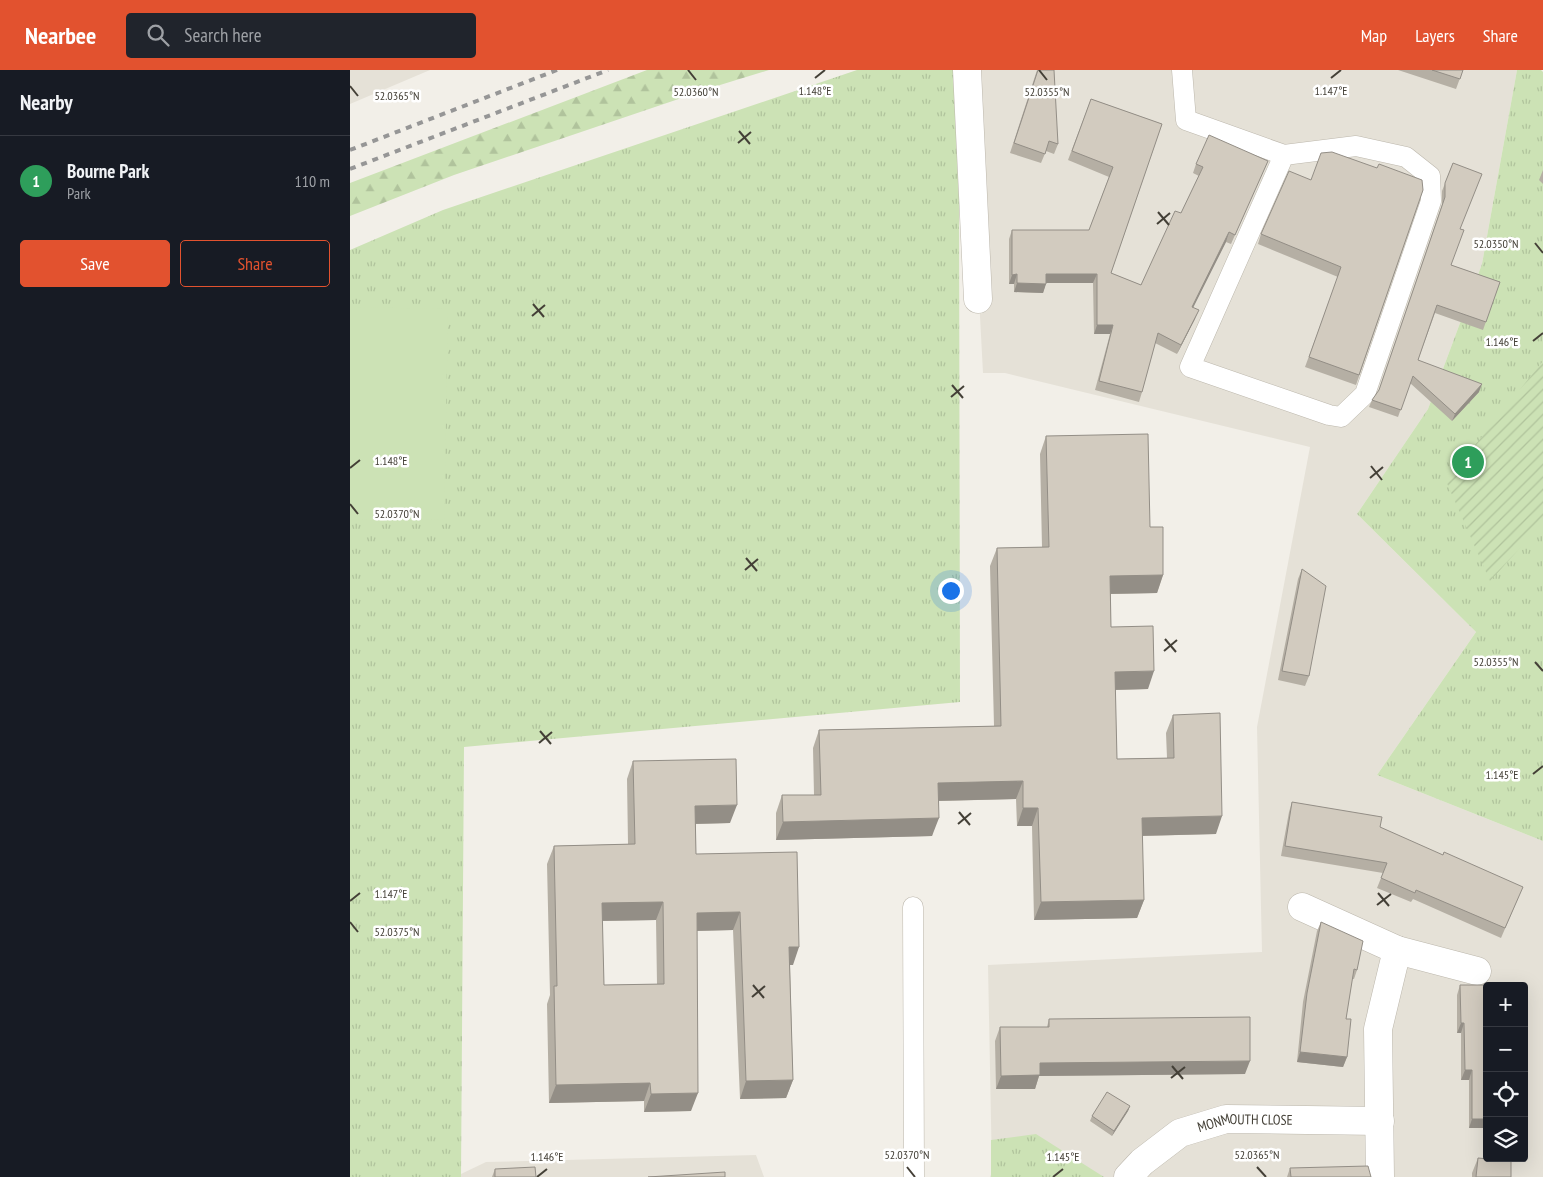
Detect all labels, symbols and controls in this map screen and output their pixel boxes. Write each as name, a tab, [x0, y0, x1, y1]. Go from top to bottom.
search box	[126, 13, 476, 58]
text: Nearbee	[25, 20, 96, 51]
icon: search	[144, 21, 172, 49]
text: Search here	[184, 23, 262, 47]
text: Map	[1361, 24, 1387, 47]
text: Layers	[1415, 24, 1455, 47]
text: Share	[1483, 24, 1518, 47]
text: 1.148°E	[799, 83, 832, 98]
text: 1.147°E	[1315, 83, 1348, 98]
text: 52.0360°N	[673, 84, 719, 99]
text: 52.0355°N	[1024, 84, 1070, 99]
text: 52.0365°N	[374, 88, 420, 103]
text: Nearby	[20, 89, 73, 116]
text: Bourne Park	[67, 159, 149, 183]
text: 1	[32, 171, 40, 191]
text: 110 m	[295, 171, 330, 191]
text: Park	[67, 183, 91, 203]
text: 52.0350°N	[1473, 236, 1519, 251]
button: Save	[20, 240, 170, 287]
button: Share	[180, 240, 330, 287]
text: 1.146°E	[1486, 334, 1519, 349]
pin: 1	[1452, 443, 1484, 481]
text: 1.148°E	[375, 453, 408, 468]
text: 52.0370°N	[374, 506, 420, 521]
your location	[938, 578, 964, 604]
text: 52.0355°N	[1473, 654, 1519, 669]
text: 1.145°E	[1486, 767, 1519, 782]
text: 1.147°E	[375, 886, 408, 901]
text: 52.0375°N	[374, 924, 420, 939]
map controls	[1483, 982, 1528, 1162]
button: +	[1483, 982, 1528, 1027]
button: −	[1483, 1027, 1528, 1072]
button: locate	[1483, 1072, 1528, 1117]
street label: MONMOUTH CLOSE	[1195, 1109, 1293, 1136]
button: layers	[1483, 1117, 1528, 1162]
text: 52.0370°N	[884, 1147, 930, 1162]
text: 52.0365°N	[1234, 1147, 1280, 1162]
text: 1.146°E	[531, 1149, 564, 1164]
text: 1.145°E	[1047, 1149, 1080, 1164]

